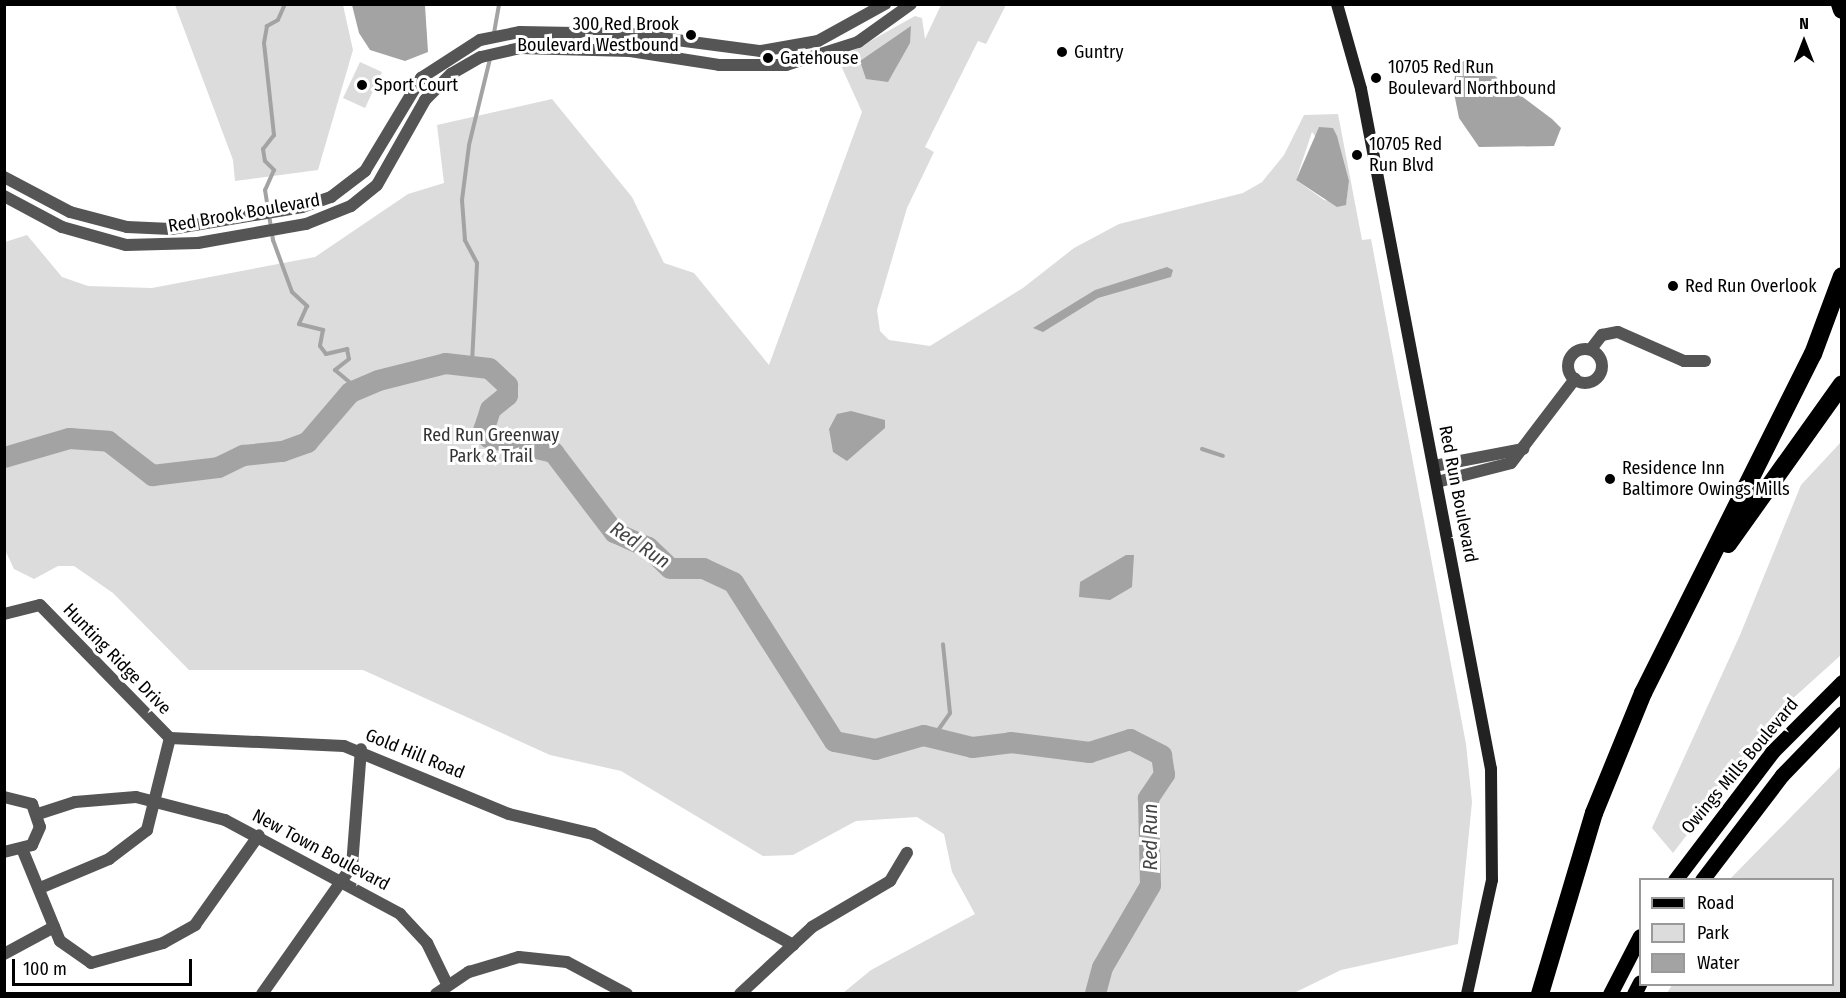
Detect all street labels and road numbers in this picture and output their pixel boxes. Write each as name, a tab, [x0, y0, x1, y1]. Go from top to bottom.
street label: Red Brook Boulevard	[166, 189, 322, 237]
street label: Red Run Boulevard	[1434, 423, 1482, 565]
street label: Hunting Ridge Drive	[59, 599, 175, 719]
street label: Owings Mills Boulevard	[1677, 694, 1803, 838]
street label: Gold Hill Road	[362, 724, 468, 784]
street label: New Town Boulevard	[249, 805, 393, 895]

